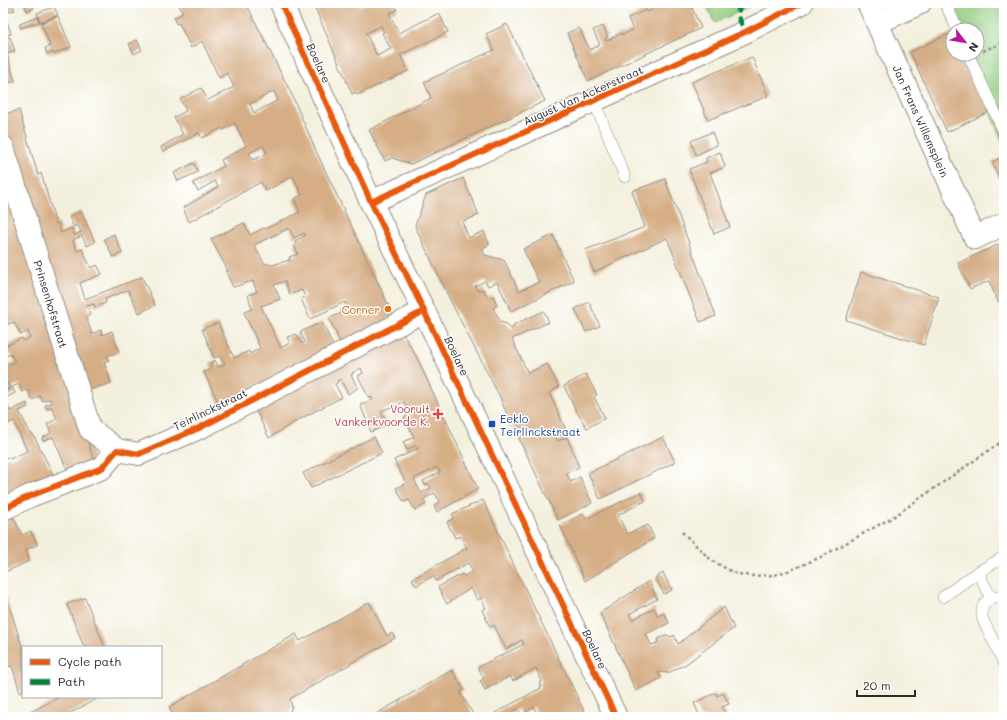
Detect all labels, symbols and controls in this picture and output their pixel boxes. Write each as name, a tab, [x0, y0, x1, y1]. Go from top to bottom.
north arrow	[945, 22, 985, 62]
text: N	[965, 40, 983, 55]
street label: Boelare	[304, 41, 334, 85]
street label: August Van Ackerstraat	[521, 62, 645, 128]
street label: Jan Frans Willemsplein	[889, 63, 953, 179]
street label: Prinsenhofstraat	[30, 258, 72, 350]
place label: Corner	[342, 302, 380, 317]
marker: Corner	[383, 304, 393, 314]
street label: Boelare	[441, 334, 473, 378]
street label: Teirlinckstraat	[170, 385, 250, 433]
place label: Vooruit Vankerkvoorde K.	[334, 401, 430, 429]
marker: Vooruit Vankerkvoorde K.	[433, 409, 443, 419]
place label: Eeklo Teirlinckstraat	[500, 411, 581, 439]
marker: Eeklo Teirlinckstraat	[487, 419, 497, 429]
street label: Boelare	[579, 627, 611, 671]
legend	[22, 646, 162, 698]
text: Cycle path	[58, 653, 121, 669]
scale bar	[857, 672, 915, 698]
text: Path	[58, 673, 85, 689]
text: 20 m	[863, 677, 891, 693]

